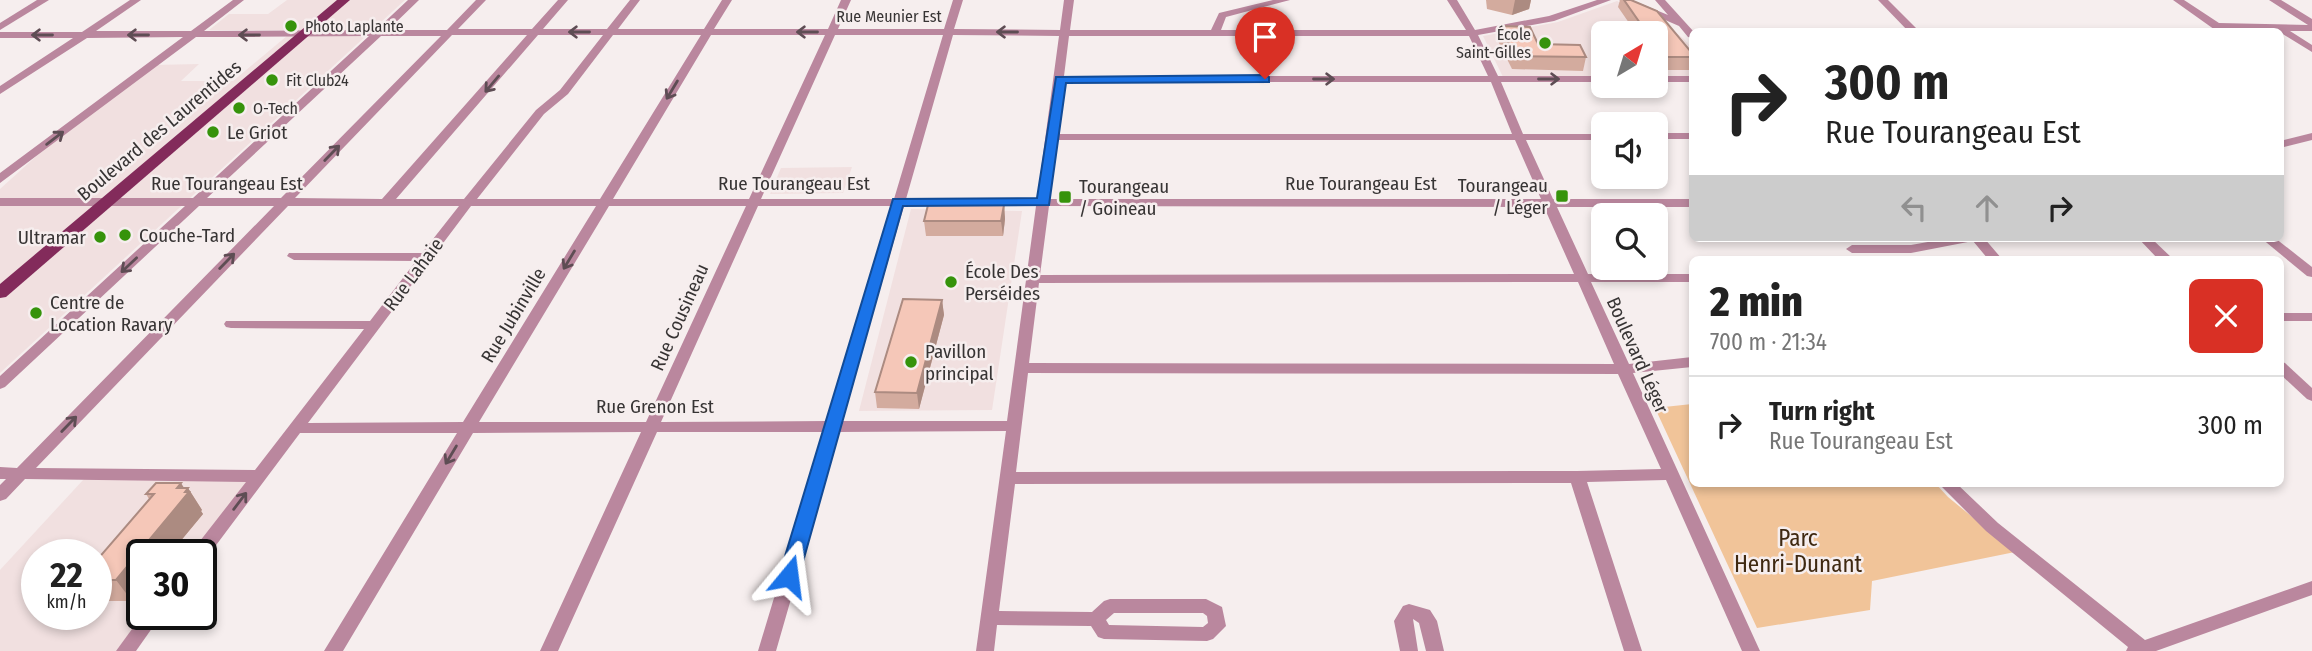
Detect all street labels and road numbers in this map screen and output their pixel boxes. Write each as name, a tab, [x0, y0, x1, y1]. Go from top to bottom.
street label: Rue Meunier Est	[836, 7, 943, 26]
street label: Boulevard des Laurentides	[73, 55, 246, 206]
street label: Rue Tourangeau Est	[151, 172, 304, 195]
street label: Rue Tourangeau Est	[718, 172, 871, 195]
street label: Rue Tourangeau Est	[1285, 172, 1438, 195]
street label: Rue Lahaie	[379, 233, 448, 315]
street label: Rue Cousineau	[646, 260, 713, 374]
street label: Rue Jubinville	[476, 264, 551, 367]
street label: Boulevard Léger	[1602, 294, 1674, 417]
street label: Rue Grenon Est	[596, 395, 715, 418]

